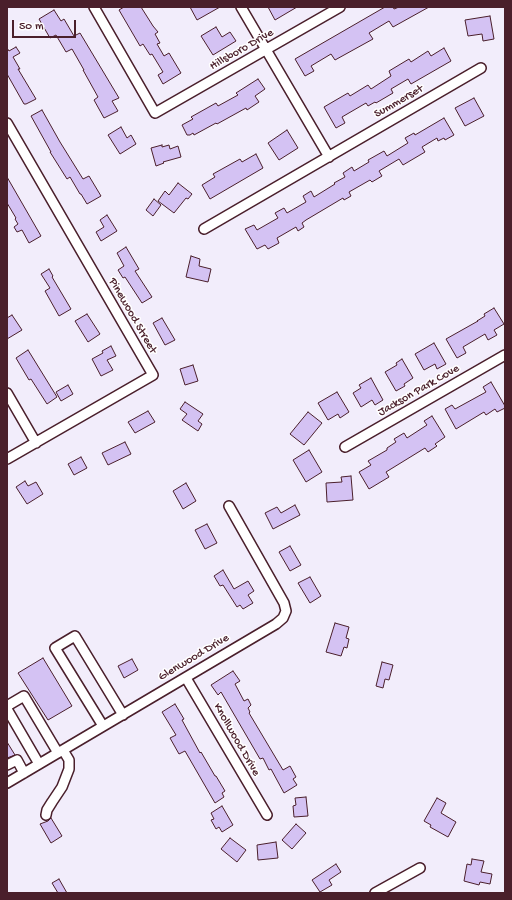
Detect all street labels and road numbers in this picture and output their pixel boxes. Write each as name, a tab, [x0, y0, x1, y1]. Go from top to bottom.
street label: Hillsboro Drive	[208, 26, 276, 74]
street label: Summerset	[372, 82, 426, 122]
street label: Pinewood Street	[105, 276, 159, 356]
street label: Jackson Park Cove	[376, 362, 462, 420]
street label: Glenwood Drive	[156, 631, 232, 685]
street label: Knollwood Drive	[209, 701, 263, 779]

